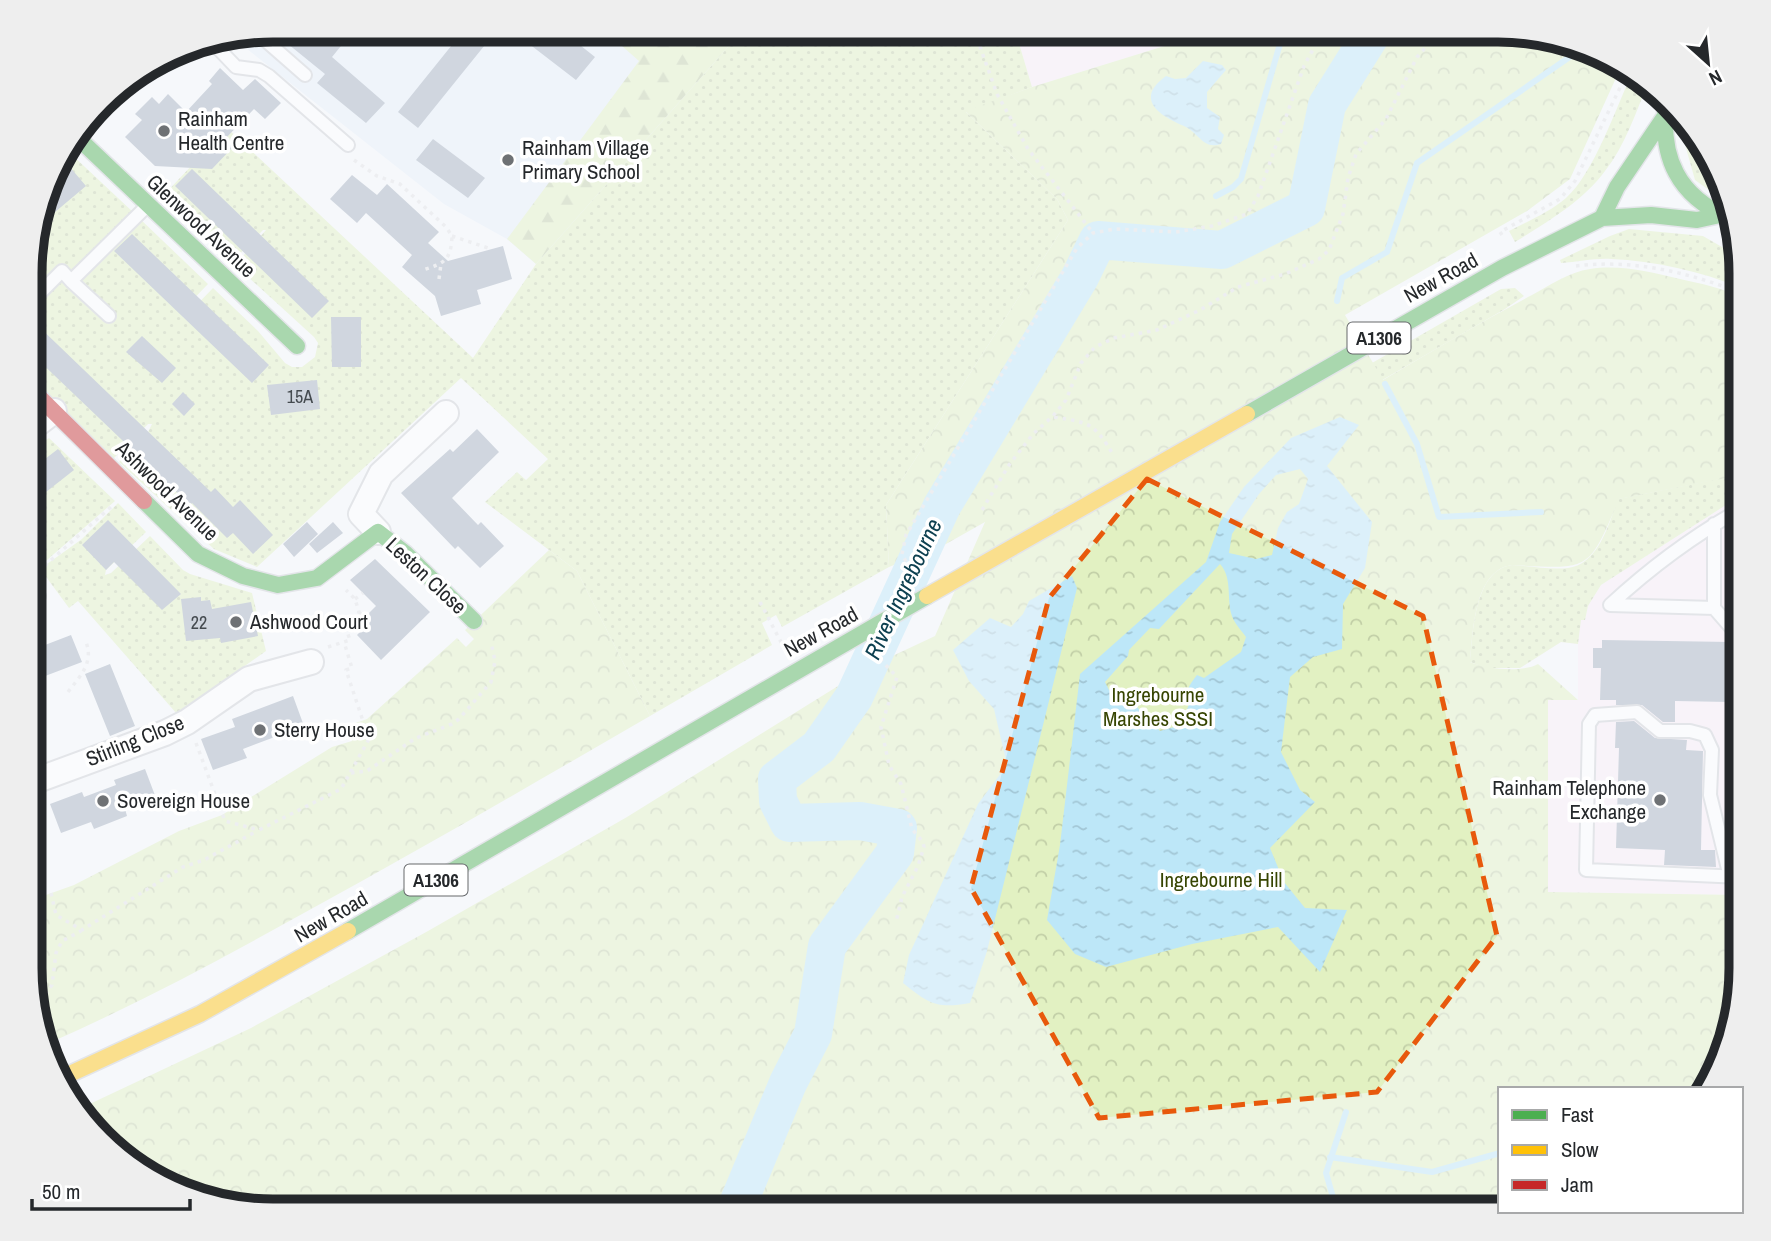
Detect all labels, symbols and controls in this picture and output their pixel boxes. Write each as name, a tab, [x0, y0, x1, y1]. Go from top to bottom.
north arrow	[1673, 28, 1743, 98]
text: N	[1705, 64, 1727, 92]
place label: Rainham Health Centre	[178, 104, 284, 157]
marker: Rainham Health Centre	[156, 123, 172, 139]
place label: Rainham Village Primary School	[522, 133, 649, 186]
marker: Rainham Village Primary School	[500, 152, 516, 168]
street label: Glenwood Avenue	[140, 167, 262, 284]
street label: New Road	[1399, 245, 1483, 310]
road number: A1306	[1348, 322, 1410, 354]
house number: 15A	[287, 384, 313, 409]
street label: Ashwood Avenue	[109, 433, 225, 547]
water label: River Ingrebourne	[856, 513, 949, 664]
street label: Leston Close	[380, 531, 473, 621]
street label: New Road	[779, 599, 863, 664]
place label: Ashwood Court	[249, 607, 368, 636]
house number: 22	[191, 610, 207, 635]
marker: Ashwood Court	[228, 614, 244, 630]
park label: Ingrebourne Marshes SSSI	[1103, 680, 1213, 733]
street label: Stirling Close	[81, 708, 188, 773]
place label: Sterry House	[274, 715, 375, 744]
marker: Sterry House	[252, 722, 268, 738]
place label: Rainham Telephone Exchange	[1492, 773, 1646, 826]
place label: Sovereign House	[117, 786, 250, 815]
marker: Rainham Telephone Exchange	[1652, 792, 1668, 808]
marker: Sovereign House	[95, 793, 111, 809]
road number: A1306	[404, 864, 467, 895]
park label: Ingrebourne Hill	[1160, 865, 1282, 894]
street label: New Road	[289, 884, 373, 949]
legend	[1498, 1087, 1743, 1213]
text: Fast	[1561, 1100, 1594, 1129]
text: Slow	[1561, 1135, 1599, 1164]
scale bar	[32, 1168, 189, 1212]
text: Jam	[1561, 1170, 1594, 1199]
text: 50 m	[42, 1177, 80, 1206]

